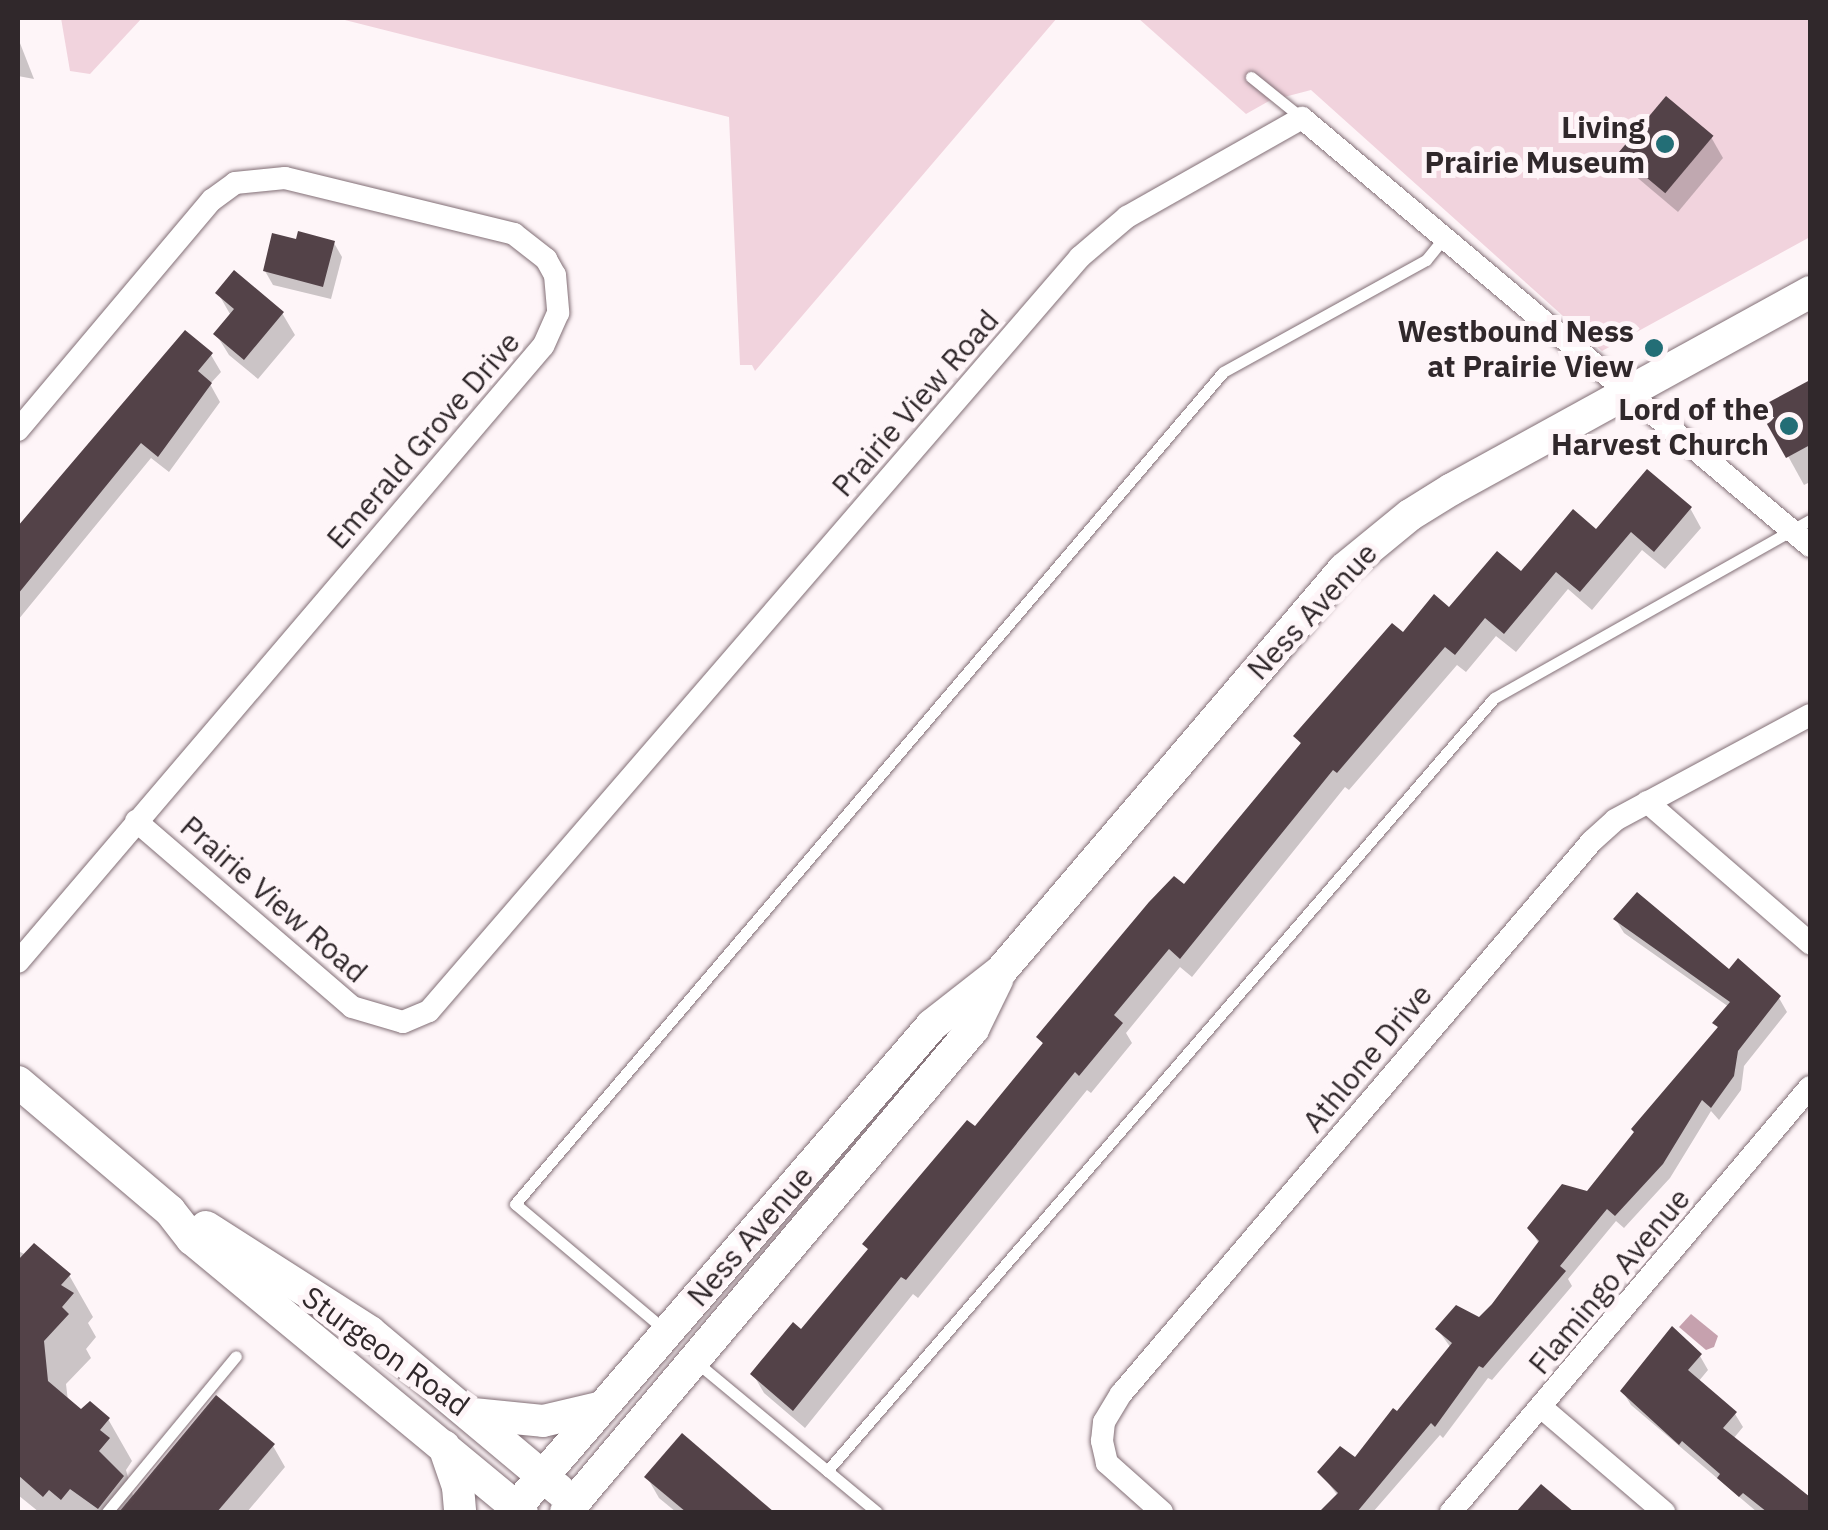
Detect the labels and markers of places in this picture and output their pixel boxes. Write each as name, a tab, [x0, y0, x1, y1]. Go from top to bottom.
place label: Living Prairie Museum	[1425, 109, 1645, 180]
marker: Living Prairie Museum	[1654, 133, 1676, 155]
place label: Westbound Ness at Prairie View	[1397, 313, 1634, 384]
marker: Westbound Ness at Prairie View	[1643, 337, 1665, 359]
place label: Lord of the Harvest Church	[1551, 391, 1769, 462]
marker: Lord of the Harvest Church	[1778, 415, 1800, 437]

